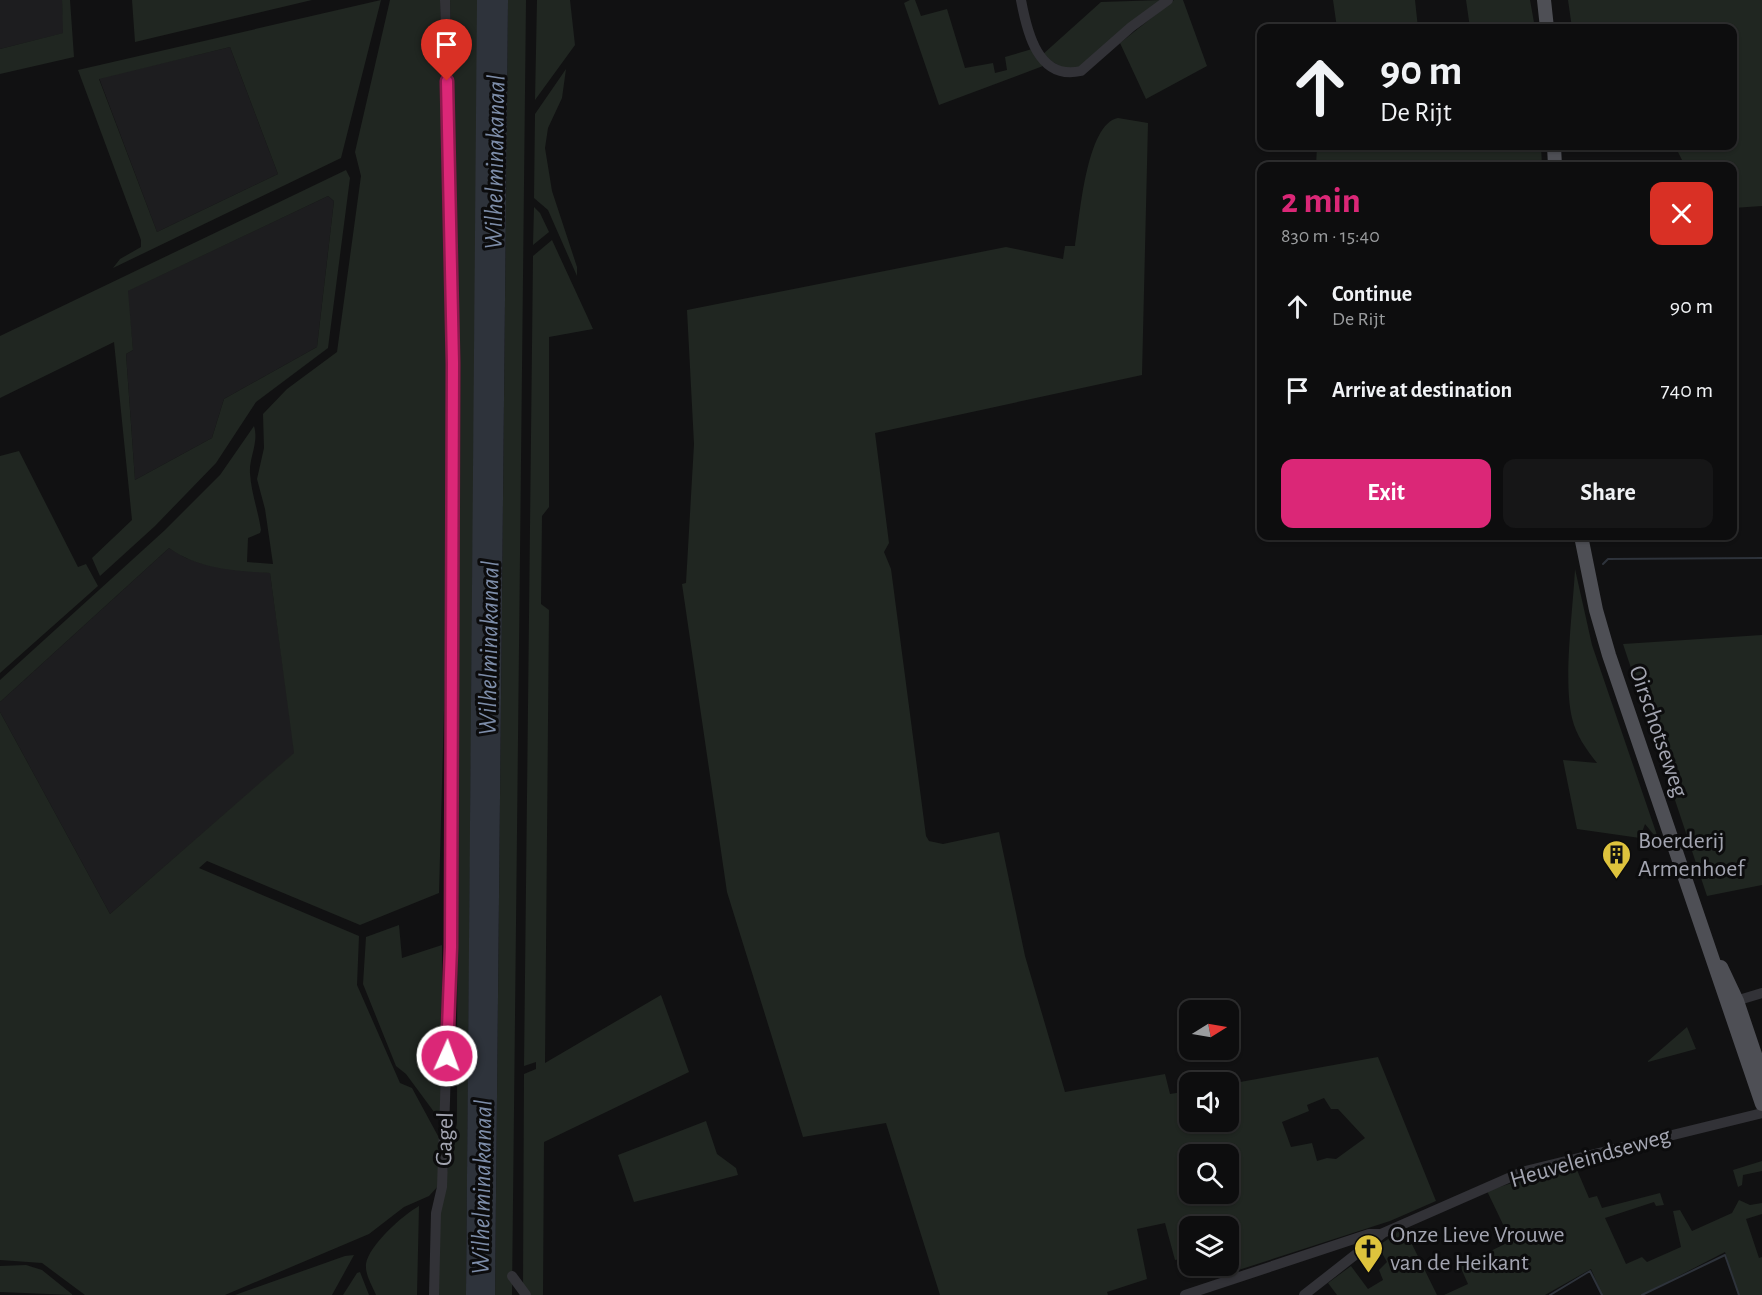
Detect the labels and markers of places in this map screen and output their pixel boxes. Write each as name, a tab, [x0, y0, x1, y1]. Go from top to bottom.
pin	[421, 19, 472, 81]
place label: Boerderij Armenhoef	[1638, 829, 1746, 881]
building icon: Boerderij Armenhoef	[1601, 838, 1633, 880]
place label: Onze Lieve Vrouwe van de Heikant	[1390, 1223, 1565, 1275]
church icon: Onze Lieve Vrouwe van de Heikant	[1353, 1232, 1385, 1274]

